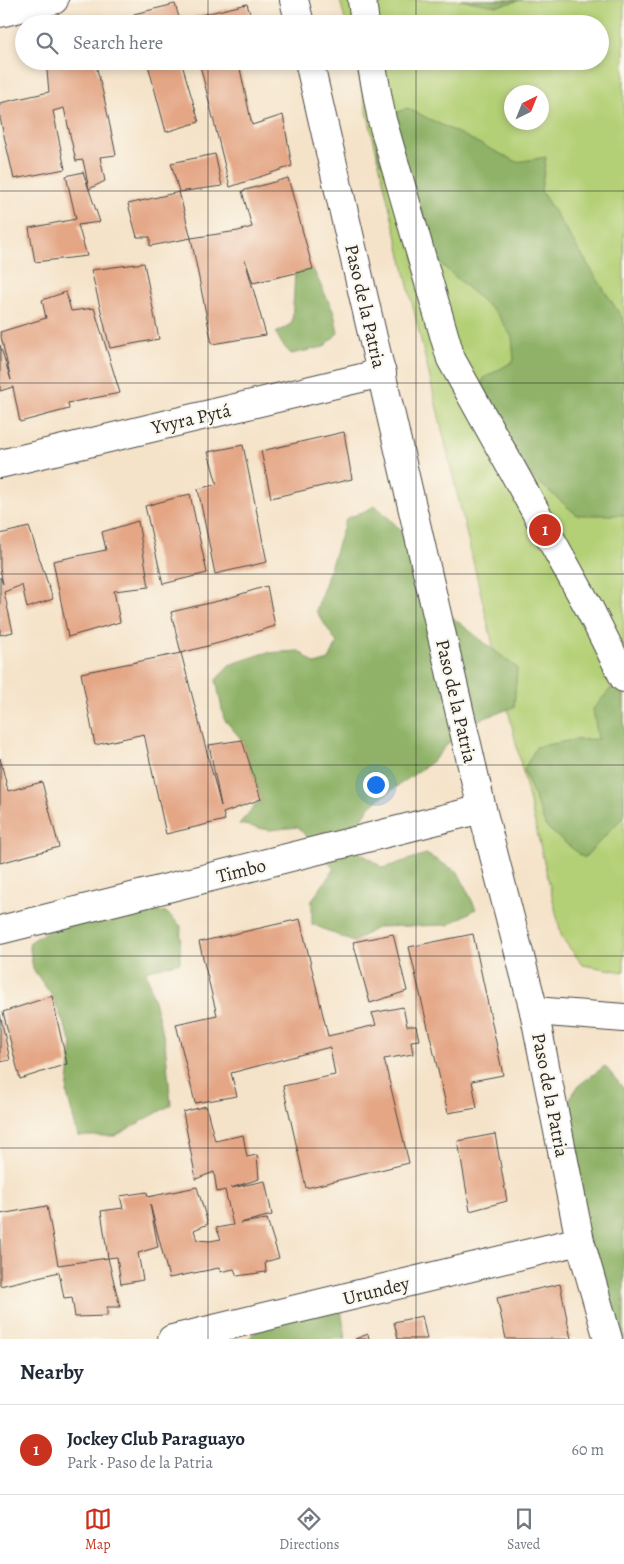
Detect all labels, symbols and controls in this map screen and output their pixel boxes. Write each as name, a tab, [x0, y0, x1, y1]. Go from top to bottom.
search box	[15, 15, 609, 70]
icon: search	[33, 29, 61, 57]
text: Search here	[73, 30, 163, 56]
north arrow	[504, 85, 549, 130]
street label: Paso de la Patria	[338, 242, 392, 371]
street label: Yvyra Pytá	[148, 397, 234, 441]
pin: 1	[529, 511, 561, 549]
street label: Paso de la Patria	[429, 637, 483, 766]
your location	[363, 772, 389, 798]
street label: Timbo	[214, 852, 269, 890]
street label: Paso de la Patria	[525, 1031, 575, 1160]
street label: Urundey	[340, 1270, 413, 1312]
text: Nearby	[20, 1358, 83, 1386]
text: Jockey Club Paraguayo	[67, 1426, 245, 1452]
text: 1	[33, 1439, 39, 1461]
text: 60 m	[572, 1439, 604, 1461]
text: Park · Paso de la Patria	[67, 1452, 213, 1474]
tab: Map	[84, 1505, 112, 1554]
tab: Directions	[279, 1505, 339, 1554]
tab: Saved	[507, 1505, 540, 1554]

